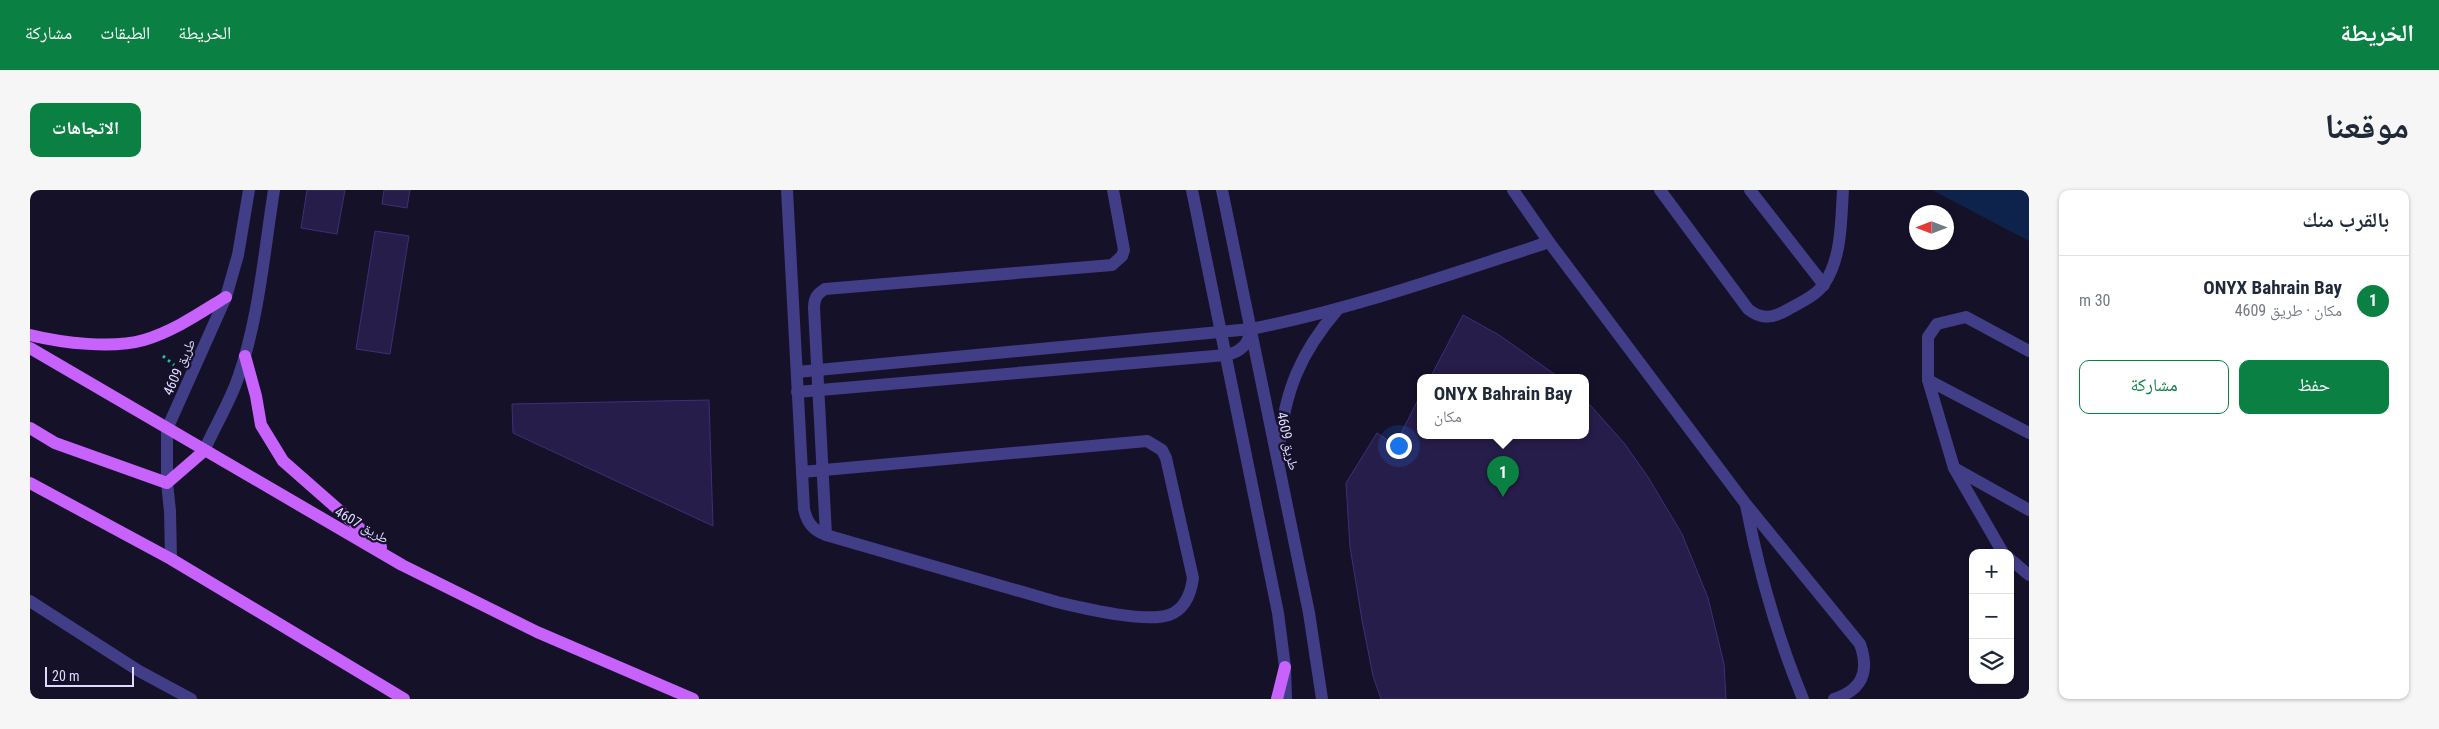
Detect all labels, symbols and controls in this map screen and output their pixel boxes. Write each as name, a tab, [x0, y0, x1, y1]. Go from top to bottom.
text: الخريطة	[2340, 19, 2414, 47]
text: مشاركة	[25, 22, 72, 43]
text: الطبقات	[100, 22, 150, 43]
text: الخريطة	[178, 22, 231, 43]
button: الاتجاهات	[30, 103, 141, 157]
text: موقعنا	[2324, 106, 2409, 147]
north arrow	[1909, 205, 1954, 250]
text: بالقرب منك	[2302, 208, 2389, 232]
text: ONYX Bahrain Bay	[2203, 276, 2342, 299]
text: 30 m	[2079, 291, 2111, 310]
text: 1	[2369, 291, 2377, 310]
text: مكان · طريق 4609	[2235, 301, 2342, 320]
street label: طريق 4609	[160, 337, 200, 398]
button: مشاركة	[2079, 360, 2229, 414]
button: حفظ	[2239, 360, 2389, 414]
popup	[1417, 374, 1589, 439]
text: ONYX Bahrain Bay	[1434, 382, 1572, 405]
text: مكان	[1434, 407, 1462, 426]
street label: طريق 4609	[1272, 410, 1302, 472]
your location	[1386, 433, 1412, 459]
pin: 1	[1487, 456, 1519, 497]
street label: طريق 4607	[331, 503, 392, 549]
map controls	[1969, 549, 2014, 684]
button: +	[1969, 549, 2014, 594]
button: −	[1969, 594, 2014, 639]
button: layers	[1969, 639, 2014, 684]
scale bar	[45, 664, 134, 687]
text: 20 m	[52, 668, 80, 684]

